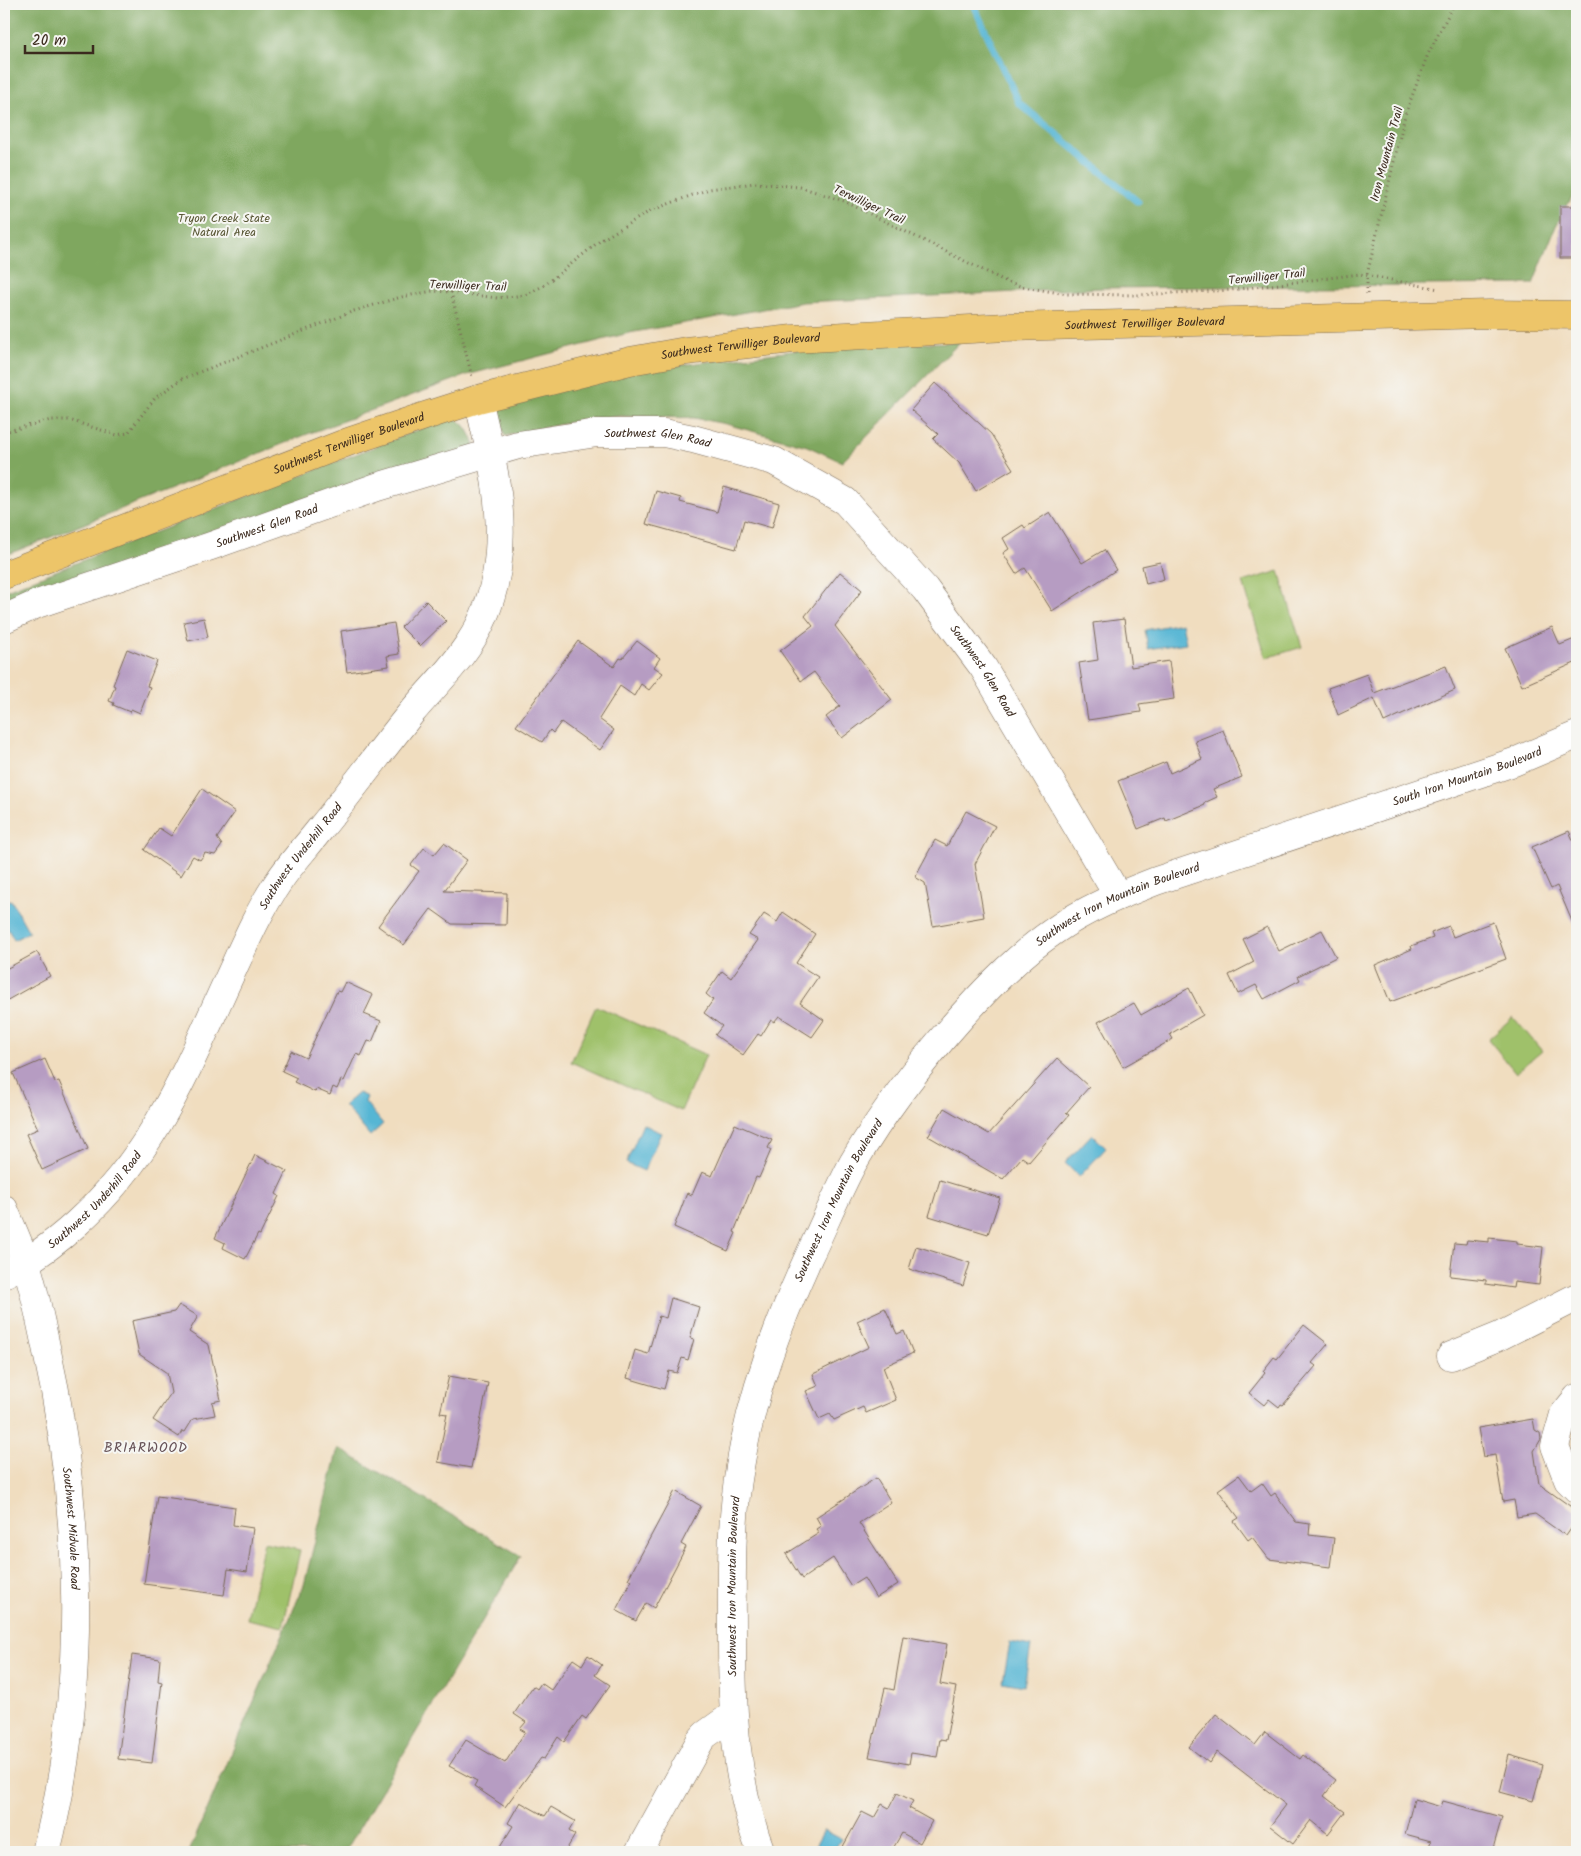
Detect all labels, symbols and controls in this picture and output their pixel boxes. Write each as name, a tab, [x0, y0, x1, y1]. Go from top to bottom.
scale bar	[25, 22, 92, 54]
text: 20 m	[32, 29, 66, 53]
street label: Iron Mountain Trail	[1365, 104, 1409, 204]
street label: Terwilliger Trail	[830, 180, 908, 230]
park label: Tryon Creek State Natural Area	[178, 209, 270, 242]
street label: Terwilliger Trail	[1228, 264, 1306, 290]
street label: Terwilliger Trail	[429, 275, 507, 297]
street label: Southwest Terwilliger Boulevard	[1064, 312, 1226, 335]
street label: Southwest Terwilliger Boulevard	[659, 328, 822, 365]
street label: Southwest Terwilliger Boulevard	[270, 407, 428, 480]
street label: Southwest Glen Road	[604, 423, 714, 453]
street label: Southwest Glen Road	[213, 499, 322, 553]
street label: Southwest Glen Road	[945, 620, 1021, 722]
street label: South Iron Mountain Boulevard	[1390, 741, 1546, 811]
street label: Southwest Underhill Road	[254, 798, 348, 913]
street label: Southwest Iron Mountain Boulevard	[1031, 857, 1203, 951]
street label: Southwest Iron Mountain Boulevard	[789, 1114, 888, 1285]
street label: Southwest Underhill Road	[43, 1147, 147, 1254]
district label: BRIARWOOD	[104, 1437, 188, 1459]
street label: Southwest Midvale Road	[57, 1466, 85, 1591]
street label: Southwest Iron Mountain Boulevard	[722, 1494, 745, 1677]

